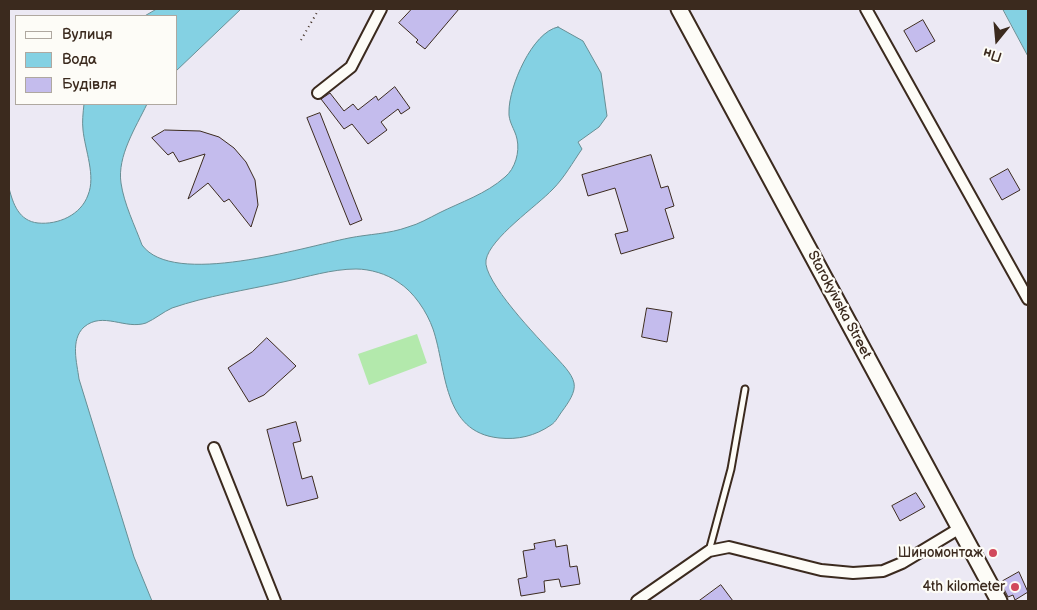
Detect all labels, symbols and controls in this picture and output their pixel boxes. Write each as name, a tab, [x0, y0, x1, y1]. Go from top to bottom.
legend	[15, 15, 178, 105]
north arrow	[972, 15, 1022, 65]
text: Вулиця	[62, 25, 113, 44]
text: Пн	[981, 44, 1004, 66]
text: Вода	[62, 50, 97, 69]
text: Будівля	[62, 75, 117, 94]
street label: Starokyivska Street	[803, 248, 875, 362]
place label: Шиномонтаж	[898, 545, 983, 561]
marker: Шиномонтаж	[987, 547, 999, 559]
place label: 4th kilometer	[922, 579, 1005, 595]
marker: 4th kilometer	[1009, 581, 1021, 593]

